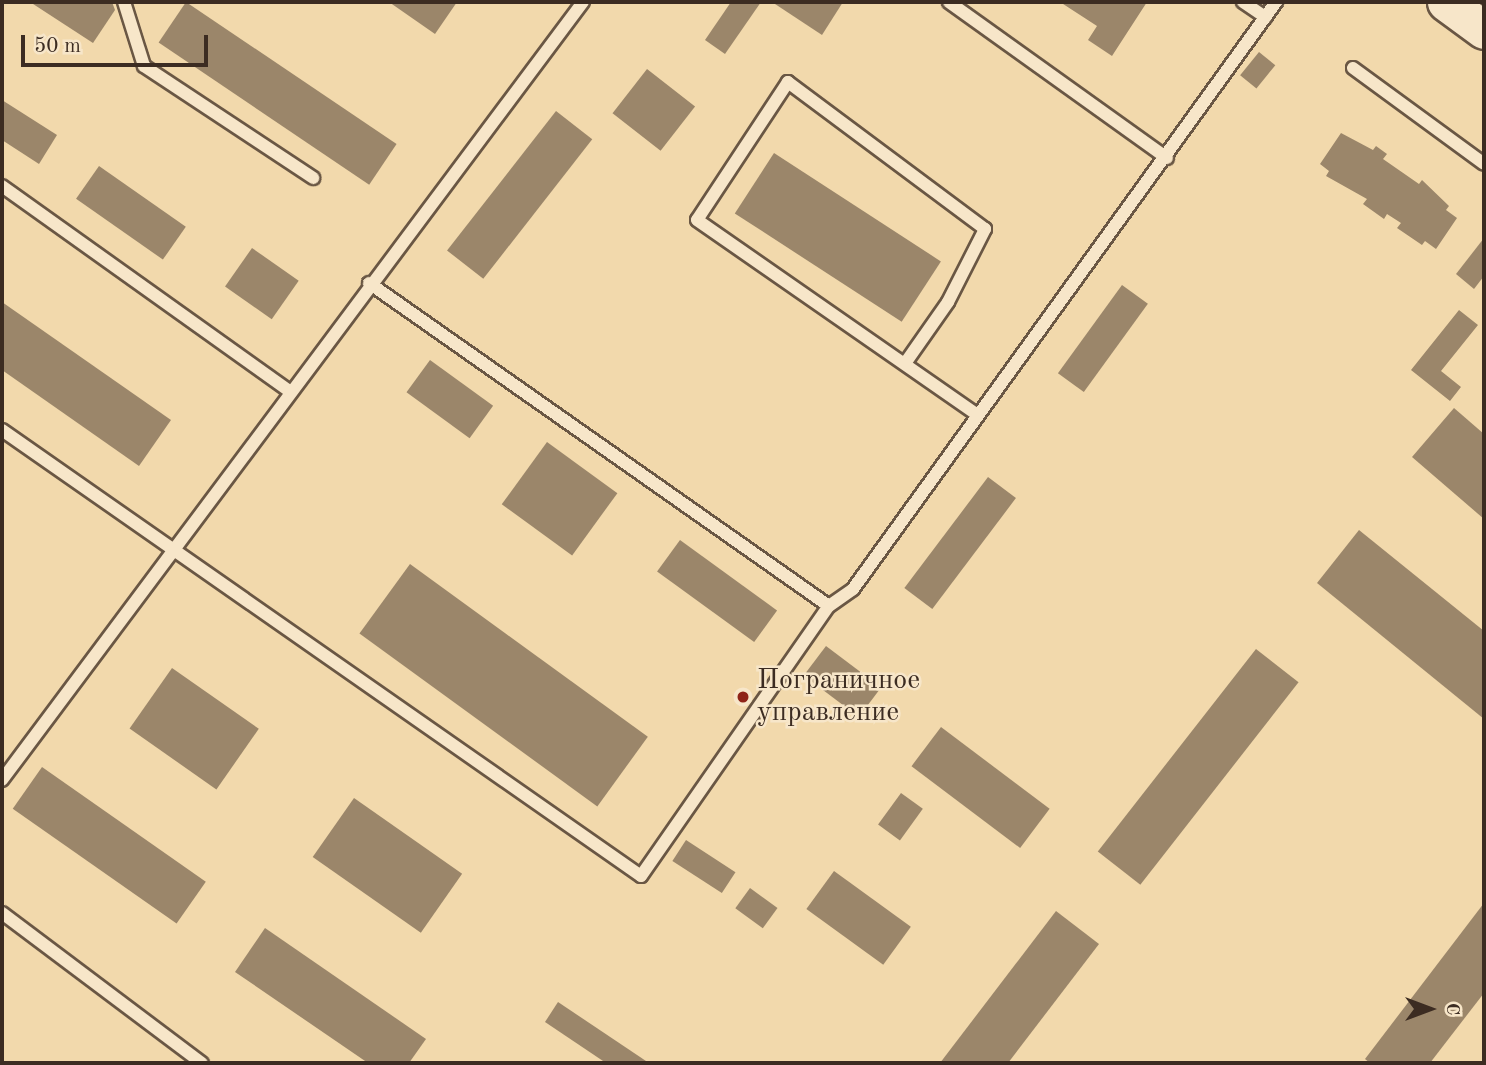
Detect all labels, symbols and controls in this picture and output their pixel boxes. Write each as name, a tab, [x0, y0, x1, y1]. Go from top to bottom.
scale bar	[24, 21, 212, 65]
text: 50 m	[34, 36, 81, 57]
place label: Пограничное управление	[757, 664, 920, 730]
marker: Пограничное управление	[735, 689, 751, 705]
north arrow	[1395, 974, 1465, 1044]
text: С	[1442, 1003, 1461, 1015]

